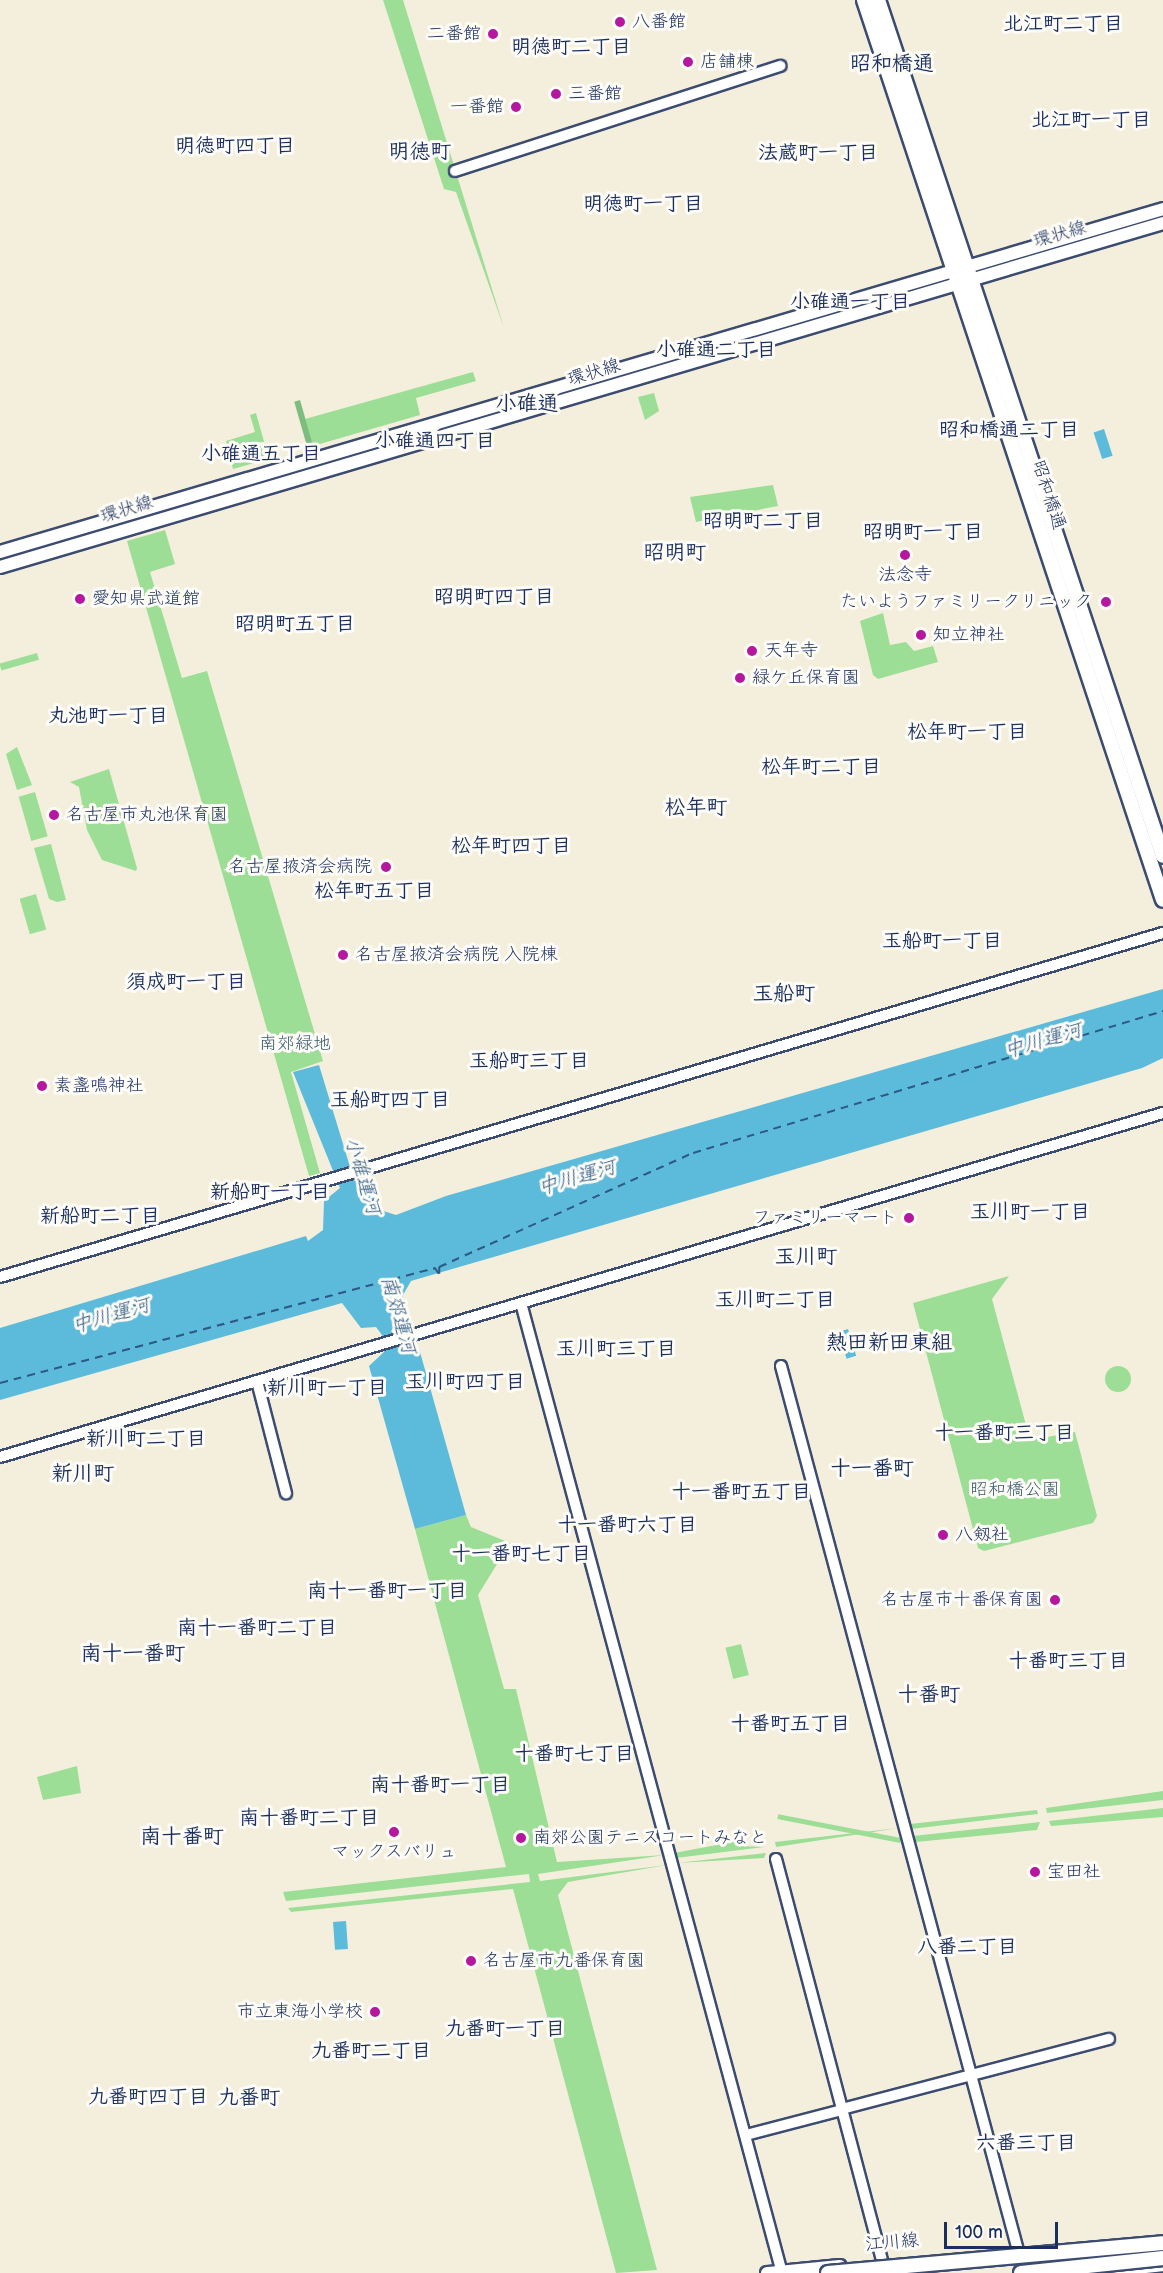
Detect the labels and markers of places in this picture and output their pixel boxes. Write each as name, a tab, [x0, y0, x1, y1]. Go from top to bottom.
place label: 八番館	[632, 11, 686, 33]
marker: 八番館	[613, 15, 627, 29]
place label: 二番館	[427, 23, 481, 45]
marker: 二番館	[486, 27, 500, 41]
place label: 店舗棟	[700, 51, 754, 73]
marker: 店舗棟	[681, 55, 695, 69]
place label: 三番館	[568, 83, 622, 105]
marker: 三番館	[549, 87, 563, 101]
place label: 一番館	[450, 96, 504, 118]
marker: 一番館	[509, 100, 523, 114]
marker: 法念寺	[898, 548, 912, 562]
place label: 法念寺	[878, 564, 932, 586]
place label: 愛知県武道館	[92, 588, 200, 610]
place label: たいようファミリークリニック	[840, 591, 1092, 613]
marker: 愛知県武道館	[73, 592, 87, 606]
marker: たいようファミリークリニック	[1097, 593, 1115, 611]
place label: 知立神社	[933, 624, 1005, 646]
marker: 知立神社	[914, 628, 928, 642]
place label: 天年寺	[764, 640, 818, 662]
marker: 天年寺	[745, 644, 759, 658]
place label: 緑ケ丘保育園	[752, 667, 860, 689]
marker: 緑ケ丘保育園	[733, 671, 747, 685]
place label: 名古屋市丸池保育園	[66, 804, 228, 826]
marker: 名古屋市丸池保育園	[47, 808, 61, 822]
place label: 名古屋掖済会病院	[228, 856, 372, 878]
marker: 名古屋掖済会病院	[377, 858, 395, 876]
place label: 名古屋掖済会病院 入院棟	[355, 944, 558, 966]
marker: 名古屋掖済会病院 入院棟	[336, 948, 350, 962]
place label: 素盞鳴神社	[54, 1075, 144, 1097]
marker: 素盞鳴神社	[35, 1079, 49, 1093]
place label: ファミリーマート	[753, 1207, 897, 1229]
marker: ファミリーマート	[902, 1211, 916, 1225]
place label: 八剱社	[955, 1524, 1009, 1546]
marker: 八剱社	[936, 1528, 950, 1542]
place label: 名古屋市十番保育園	[881, 1589, 1043, 1611]
marker: 名古屋市十番保育園	[1048, 1593, 1062, 1607]
marker: マックスバリュ	[387, 1825, 401, 1839]
place label: 南郊公園テニスコートみなと	[533, 1827, 767, 1849]
marker: 南郊公園テニスコートみなと	[514, 1831, 528, 1845]
place label: マックスバリュ	[331, 1841, 457, 1863]
place label: 宝田社	[1047, 1861, 1101, 1883]
marker: 宝田社	[1028, 1865, 1042, 1879]
place label: 名古屋市九番保育園	[483, 1950, 645, 1972]
marker: 名古屋市九番保育園	[464, 1954, 478, 1968]
place label: 市立東海小学校	[237, 2001, 363, 2023]
marker: 市立東海小学校	[368, 2005, 382, 2019]

